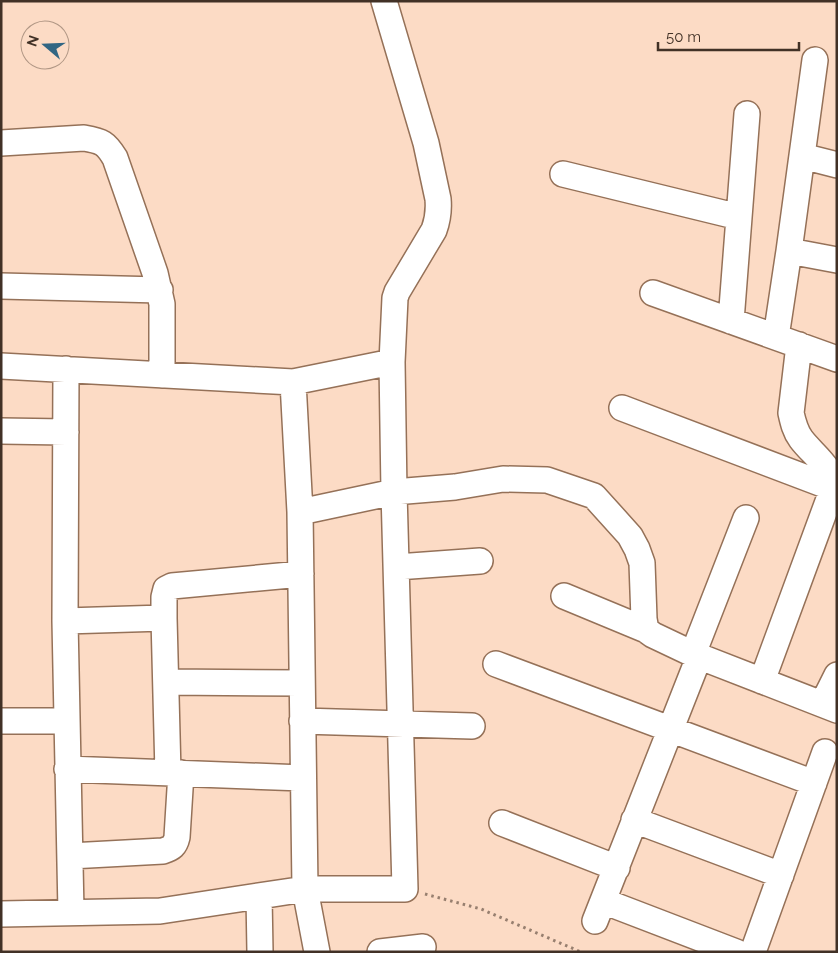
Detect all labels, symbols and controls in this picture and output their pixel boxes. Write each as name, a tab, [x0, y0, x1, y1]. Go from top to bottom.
north arrow	[20, 20, 70, 70]
scale bar	[658, 20, 799, 52]
text: 50 m	[666, 28, 701, 46]
text: N	[23, 33, 42, 48]

